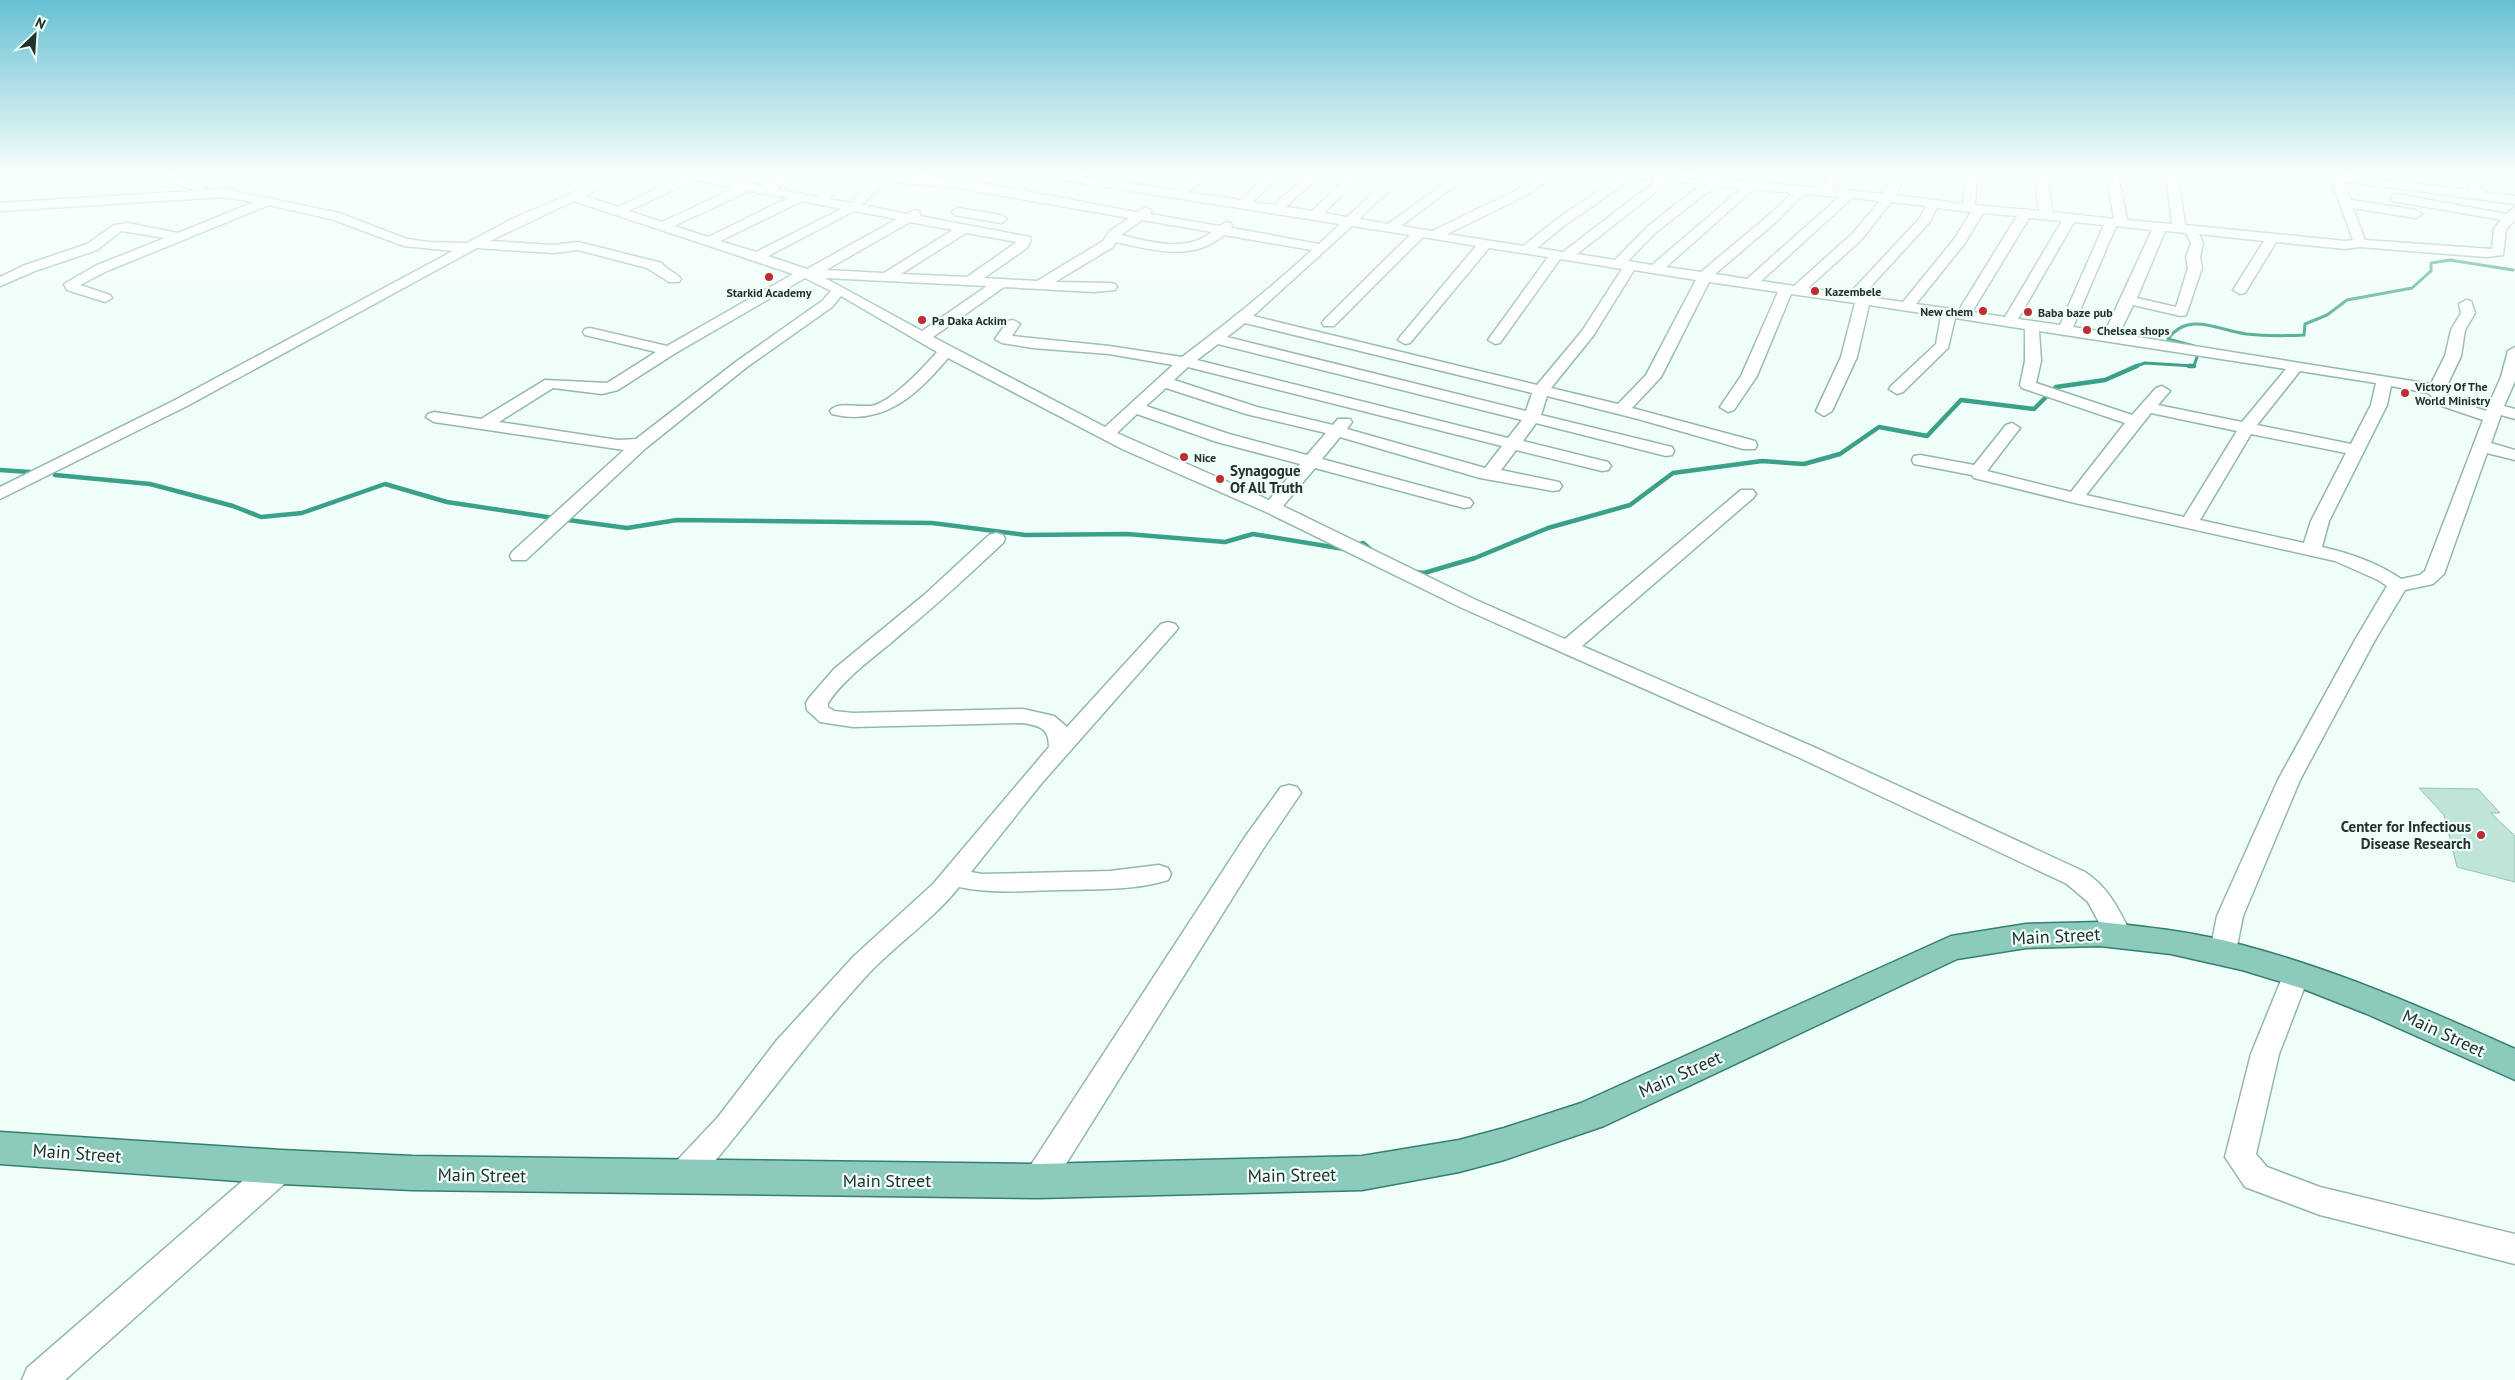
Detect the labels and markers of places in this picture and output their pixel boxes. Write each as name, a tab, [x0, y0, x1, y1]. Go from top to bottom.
marker: Starkid Academy	[763, 271, 775, 283]
place label: Kazembele	[1825, 284, 1881, 299]
place label: Starkid Academy	[727, 285, 812, 300]
marker: Kazembele	[1809, 285, 1821, 297]
place label: New chem	[1920, 304, 1973, 319]
marker: New chem	[1977, 305, 1989, 317]
place label: Baba baze pub	[2038, 305, 2113, 320]
marker: Baba baze pub	[2022, 306, 2034, 318]
place label: Pa Daka Ackim	[932, 313, 1007, 328]
marker: Pa Daka Ackim	[916, 314, 928, 326]
place label: Chelsea shops	[2097, 323, 2170, 338]
marker: Chelsea shops	[2081, 324, 2093, 336]
place label: Victory Of The World Ministry	[2414, 379, 2490, 408]
marker: Victory Of The World Ministry	[2399, 387, 2411, 399]
place label: Nice	[1194, 450, 1216, 465]
marker: Nice	[1178, 451, 1190, 463]
place label: Synagogue Of All Truth	[1230, 461, 1303, 497]
marker: Synagogue Of All Truth	[1214, 473, 1226, 485]
place label: Center for Infectious Disease Research	[2341, 817, 2471, 853]
marker: Center for Infectious Disease Research	[2475, 829, 2487, 841]

